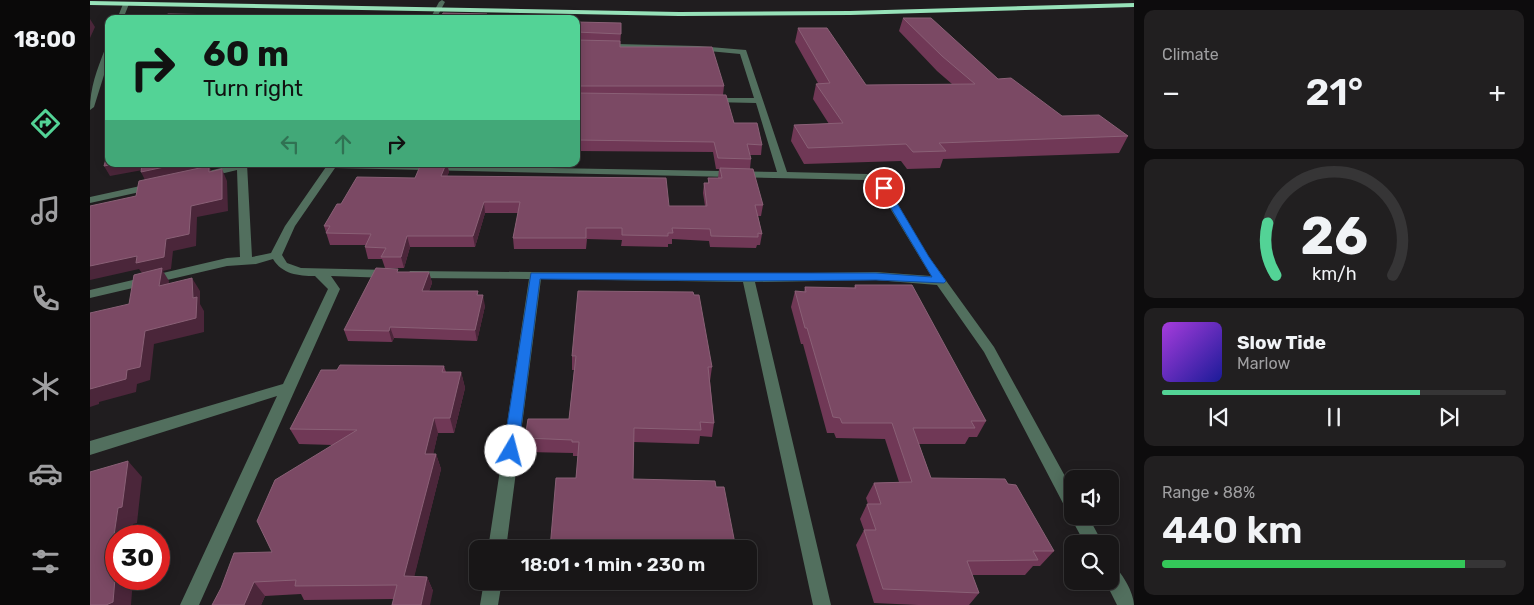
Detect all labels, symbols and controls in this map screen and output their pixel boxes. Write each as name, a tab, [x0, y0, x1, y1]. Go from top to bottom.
text: 18:00	[14, 26, 76, 53]
text: 60 m	[203, 33, 289, 75]
icon: right	[120, 35, 185, 100]
text: Climate	[1162, 45, 1219, 64]
text: 21°	[1306, 69, 1363, 115]
text: Turn right	[203, 75, 303, 102]
text: −	[1162, 76, 1180, 109]
text: +	[1489, 76, 1506, 109]
icon: directions	[28, 106, 63, 141]
icon: left	[276, 130, 304, 158]
icon: ahead	[329, 130, 357, 158]
icon: right	[382, 130, 410, 158]
pin	[863, 167, 905, 209]
icon: arrive	[870, 174, 898, 202]
icon: music	[28, 193, 63, 228]
text: 26	[1300, 205, 1368, 267]
text: km/h	[1312, 263, 1356, 284]
icon: phone	[28, 281, 63, 316]
text: Slow Tide	[1237, 331, 1326, 354]
text: Marlow	[1237, 354, 1290, 373]
icon: climate	[28, 369, 63, 404]
icon: previous	[1205, 403, 1233, 431]
icon: pause	[1320, 403, 1348, 431]
icon: next	[1435, 403, 1463, 431]
position arrow	[484, 424, 536, 476]
icon: car	[28, 456, 63, 491]
map controls	[1064, 470, 1119, 590]
button: sound	[1064, 470, 1119, 525]
text: Range · 88%	[1162, 483, 1255, 502]
text: 440 km	[1162, 507, 1303, 553]
speed limit sign: 30	[105, 525, 170, 590]
button: search	[1064, 535, 1119, 590]
icon: filters	[28, 544, 63, 579]
text: 18:01 · 1 min · 230 m	[521, 553, 705, 576]

